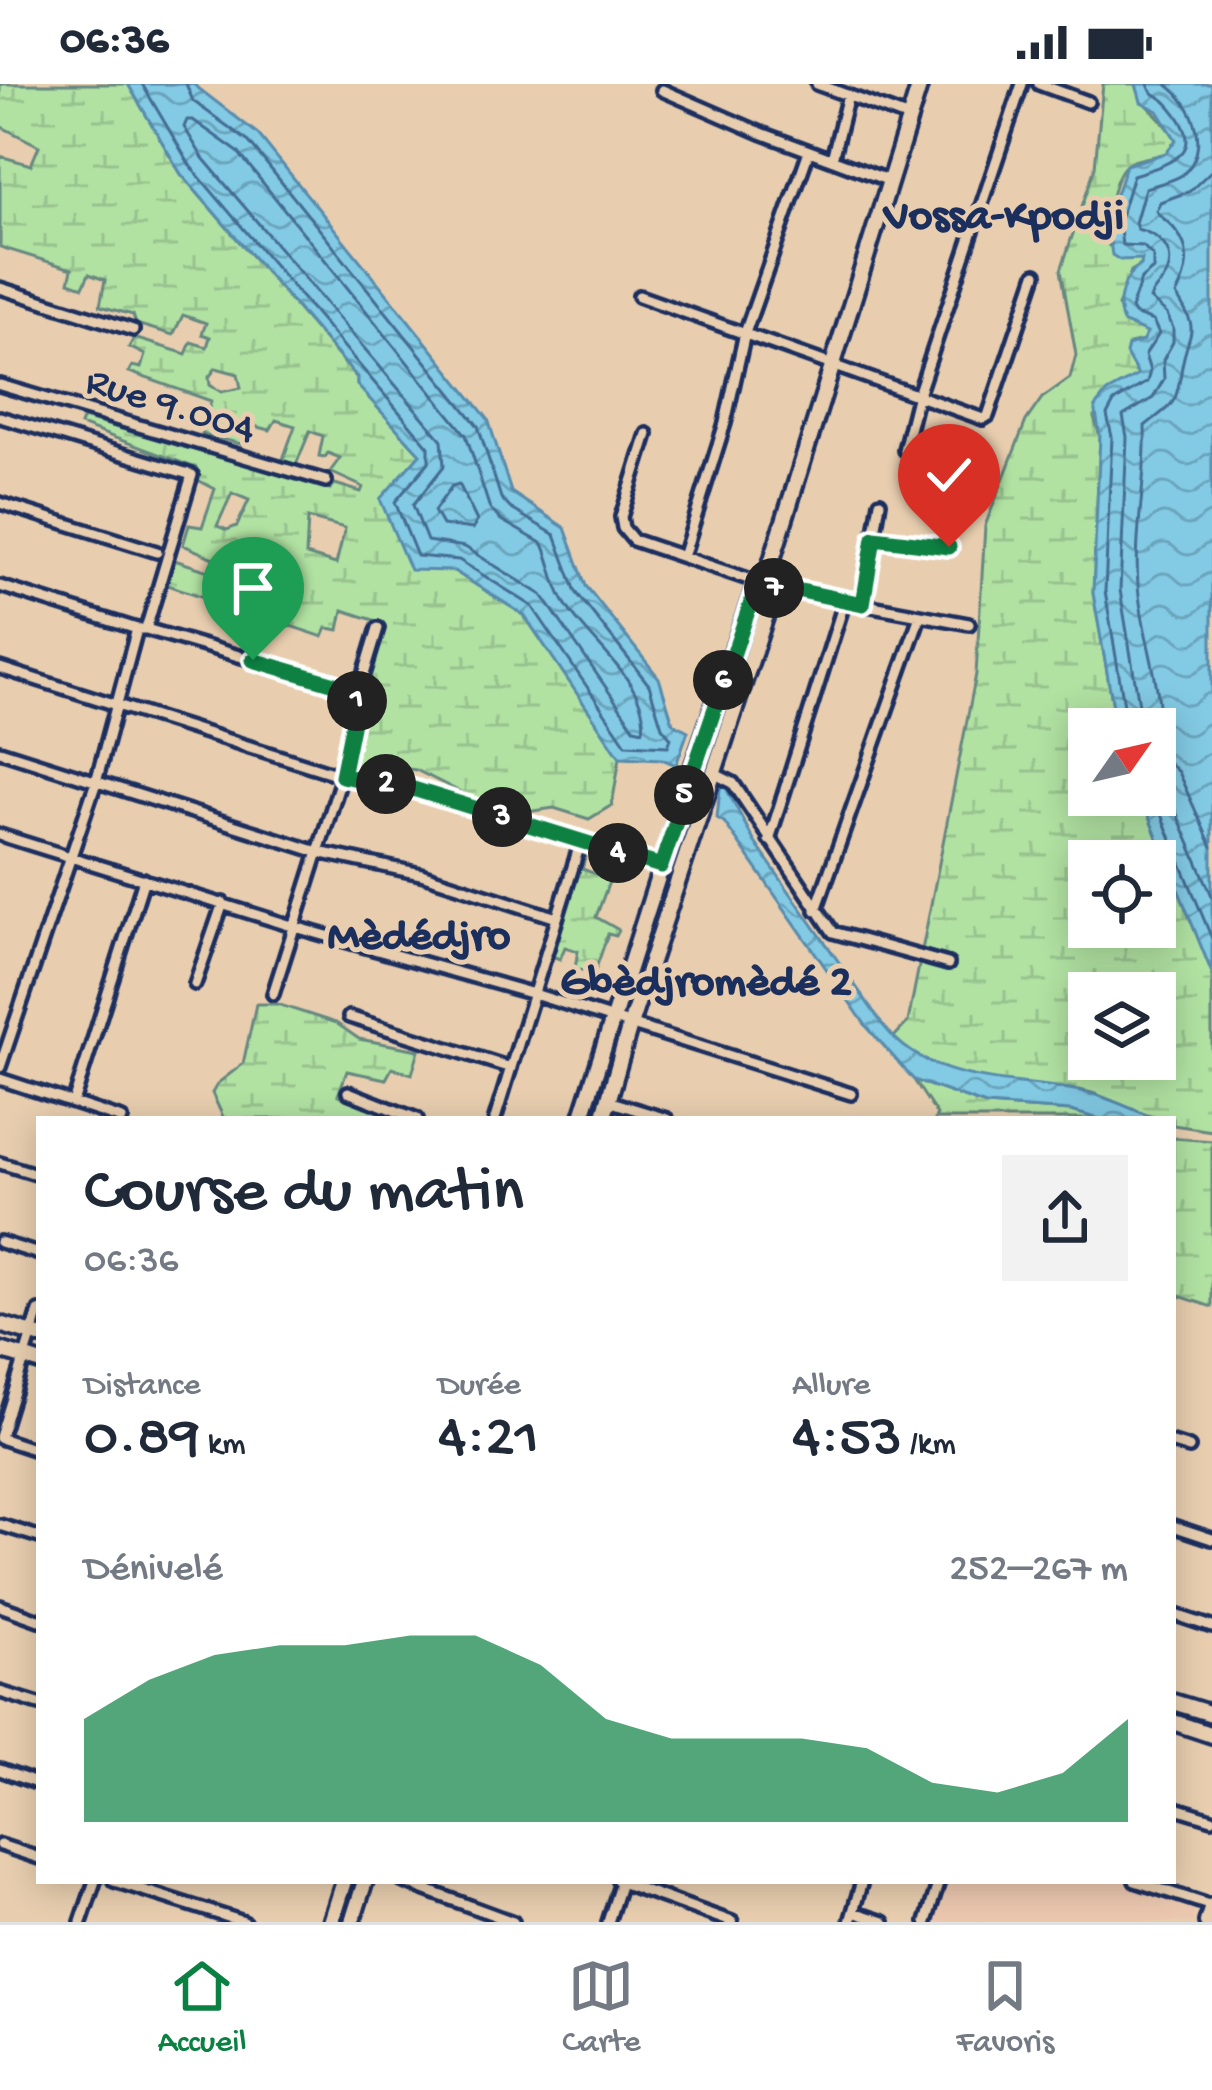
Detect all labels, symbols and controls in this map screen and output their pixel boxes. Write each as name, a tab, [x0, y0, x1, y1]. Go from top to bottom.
text: 06:36	[60, 16, 169, 69]
district label: Vossa-Kpodji	[882, 192, 1124, 245]
street label: Rue 9.004	[79, 359, 261, 457]
pin	[898, 424, 1000, 547]
icon: check	[916, 442, 982, 508]
pin	[202, 537, 304, 660]
icon: arrive	[220, 555, 286, 621]
pin: 7	[744, 558, 804, 618]
text: 7	[765, 569, 783, 607]
pin: 6	[693, 650, 753, 710]
text: 6	[715, 661, 731, 699]
pin: 1	[327, 671, 387, 731]
text: 1	[350, 682, 364, 720]
north arrow	[1068, 708, 1176, 816]
map controls	[1068, 708, 1176, 1080]
pin: 2	[356, 754, 416, 814]
text: 2	[378, 765, 394, 803]
pin: 5	[654, 765, 714, 825]
text: 5	[675, 776, 693, 814]
pin: 3	[472, 787, 532, 847]
text: 3	[493, 798, 511, 836]
pin: 4	[588, 823, 648, 883]
text: 4	[610, 834, 626, 872]
button: locate	[1068, 840, 1176, 948]
district label: Mèdédjro	[328, 912, 511, 965]
district label: Gbèdjromèdé 2	[560, 958, 852, 1011]
button: layers	[1068, 972, 1176, 1080]
button: share	[1002, 1155, 1128, 1281]
text: Course du matin	[84, 1156, 524, 1234]
text: 06:36	[84, 1240, 178, 1286]
text: Distance	[84, 1368, 201, 1406]
text: Durée	[438, 1368, 521, 1406]
text: Allure	[792, 1368, 870, 1406]
text: 0.89	[84, 1406, 200, 1476]
text: 4:21	[438, 1406, 539, 1476]
text: 4:53	[792, 1406, 902, 1476]
text: km	[200, 1427, 246, 1465]
text: /km	[902, 1427, 956, 1465]
text: Dénivelé	[84, 1548, 223, 1594]
text: 252–267 m	[949, 1548, 1128, 1594]
tab: Accueil	[158, 1953, 247, 2063]
tab: Carte	[562, 1953, 641, 2063]
tab: Favoris	[956, 1953, 1054, 2063]

